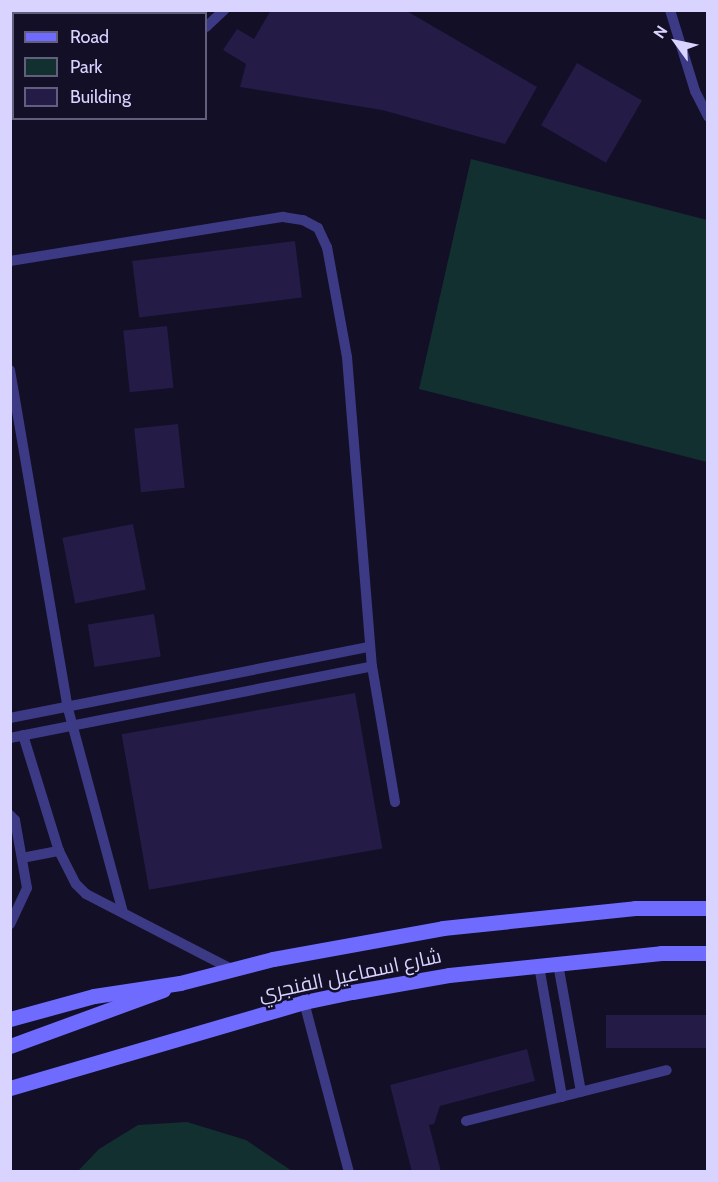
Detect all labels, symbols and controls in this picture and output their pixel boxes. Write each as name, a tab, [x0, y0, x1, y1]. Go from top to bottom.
legend	[12, 12, 207, 120]
north arrow	[646, 12, 706, 72]
text: N	[649, 22, 672, 42]
text: Road	[70, 26, 109, 48]
text: Park	[70, 56, 102, 78]
text: Building	[70, 86, 131, 108]
street label: شارع اسماعيل الفنجري	[256, 944, 444, 1006]

